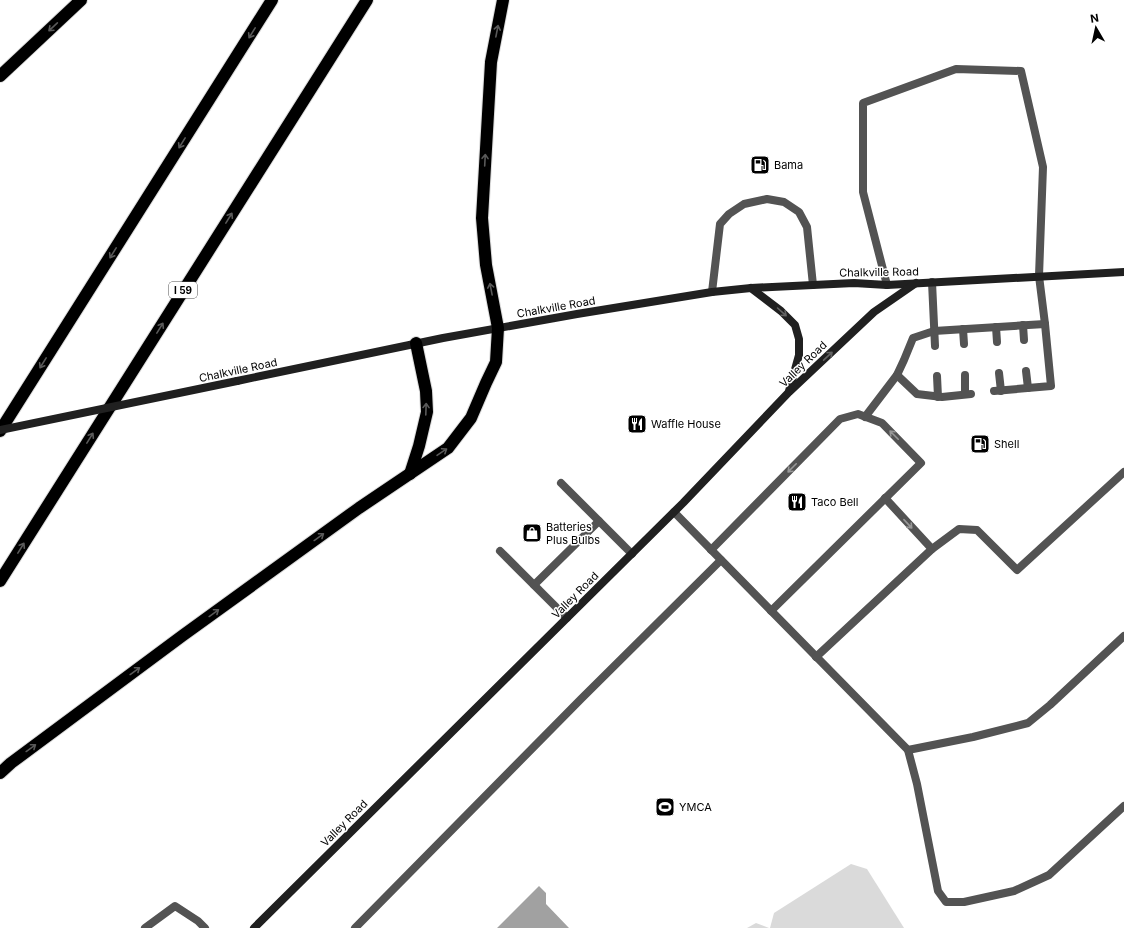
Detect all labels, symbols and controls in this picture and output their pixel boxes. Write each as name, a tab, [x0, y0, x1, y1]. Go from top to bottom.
north arrow	[1076, 8, 1116, 48]
text: N	[1089, 11, 1100, 26]
one-way arrow	[48, 22, 58, 31]
one-way arrow	[493, 25, 501, 38]
one-way arrow	[247, 27, 255, 39]
one-way arrow	[178, 137, 186, 148]
one-way arrow	[482, 154, 489, 167]
fuel station icon: Bama	[749, 154, 771, 176]
place label: Bama	[774, 158, 803, 172]
one-way arrow	[225, 213, 233, 224]
one-way arrow	[108, 247, 116, 259]
street label: Chalkville Road	[839, 264, 919, 280]
road number: I 59	[169, 282, 197, 298]
one-way arrow	[486, 283, 494, 296]
street label: Chalkville Road	[516, 293, 596, 321]
one-way arrow	[777, 308, 787, 317]
one-way arrow	[156, 322, 164, 334]
street label: Valley Road	[776, 338, 830, 390]
one-way arrow	[822, 351, 833, 360]
street label: Chalkville Road	[198, 355, 278, 385]
one-way arrow	[39, 357, 47, 369]
one-way arrow	[423, 403, 430, 416]
restaurant icon: Waffle House	[626, 413, 648, 435]
place label: Waffle House	[651, 417, 721, 431]
one-way arrow	[889, 430, 899, 440]
one-way arrow	[86, 433, 94, 444]
fuel station icon: Shell	[969, 433, 991, 455]
place label: Shell	[994, 437, 1019, 451]
one-way arrow	[436, 448, 447, 456]
one-way arrow	[787, 463, 797, 473]
restaurant icon: Taco Bell	[786, 491, 808, 513]
place label: Taco Bell	[811, 495, 858, 509]
one-way arrow	[904, 518, 913, 529]
place label: Batteries Plus Bulbs	[546, 520, 600, 547]
shop icon: Batteries Plus Bulbs	[521, 522, 543, 544]
one-way arrow	[313, 533, 324, 541]
one-way arrow	[17, 543, 25, 554]
street label: Valley Road	[549, 569, 601, 621]
one-way arrow	[208, 609, 219, 618]
one-way arrow	[130, 667, 141, 675]
one-way arrow	[25, 744, 36, 753]
sports icon: YMCA	[654, 796, 676, 818]
street label: Valley Road	[318, 797, 370, 849]
place label: YMCA	[679, 800, 712, 814]

